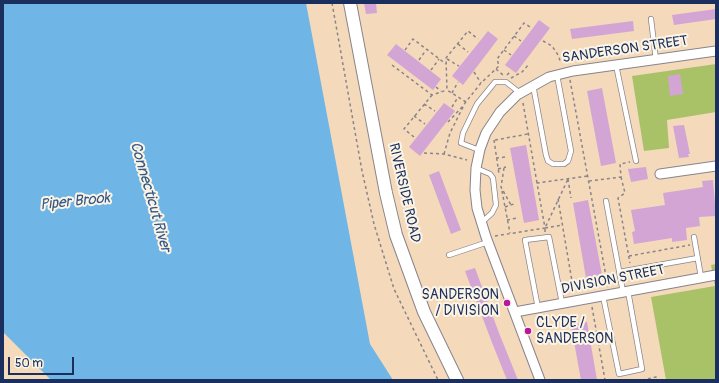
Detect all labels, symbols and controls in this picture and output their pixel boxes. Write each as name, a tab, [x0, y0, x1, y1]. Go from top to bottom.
street label: SANDERSON STREET	[561, 33, 689, 67]
water label: Connecticut River	[126, 140, 174, 254]
street label: RIVERSIDE ROAD	[384, 141, 424, 245]
water label: Piper Brook	[39, 189, 111, 215]
street label: DIVISION STREET	[560, 262, 666, 298]
place label: SANDERSON / DIVISION	[422, 287, 499, 320]
marker: SANDERSON / DIVISION	[502, 298, 512, 308]
place label: CLYDE / SANDERSON	[536, 315, 613, 348]
marker: CLYDE / SANDERSON	[523, 326, 533, 336]
scale bar	[10, 349, 76, 375]
text: 50 m	[15, 356, 43, 371]

